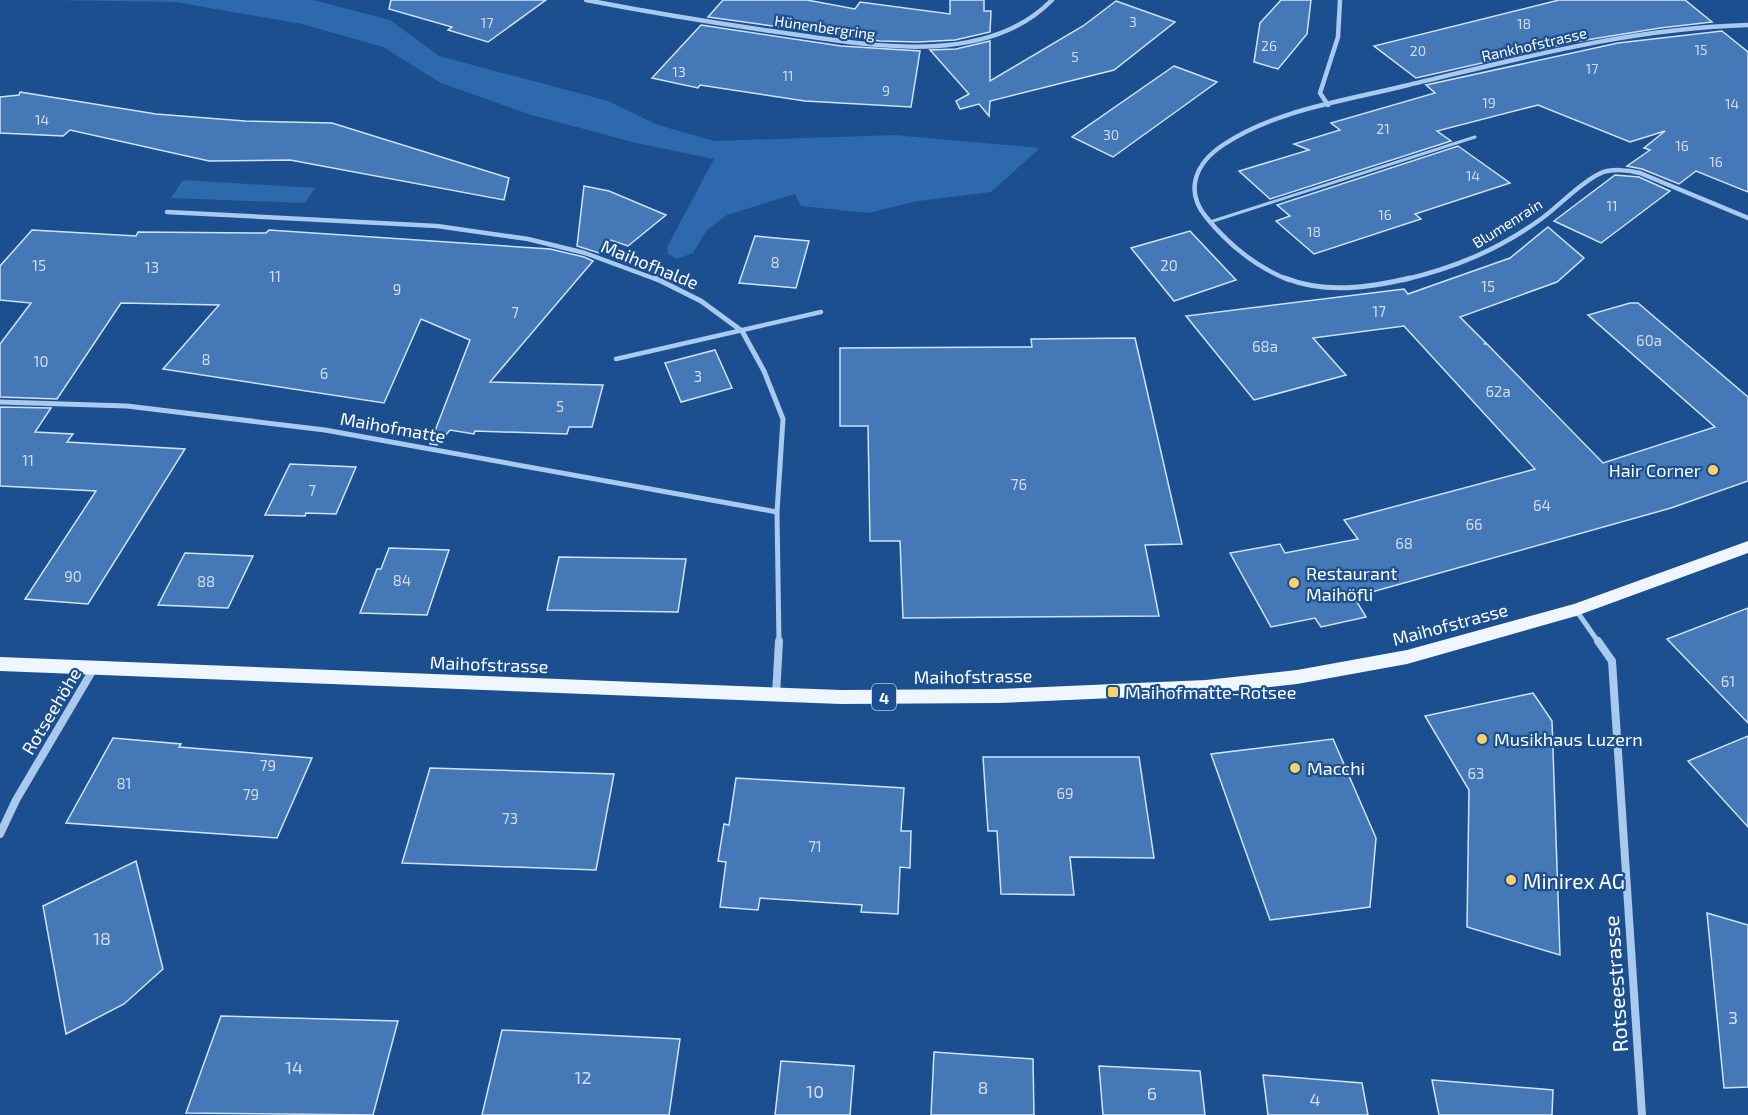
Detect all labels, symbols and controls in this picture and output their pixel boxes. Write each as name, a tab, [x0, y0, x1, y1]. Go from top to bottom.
street label: Hünenbergring	[773, 11, 877, 43]
house number: 3	[1129, 13, 1137, 30]
house number: 17	[481, 14, 493, 31]
house number: 18	[1517, 15, 1531, 32]
street label: Rankhofstrasse	[1480, 23, 1588, 65]
house number: 26	[1261, 37, 1277, 54]
house number: 15	[1694, 41, 1708, 58]
house number: 20	[1410, 42, 1426, 59]
house number: 5	[1071, 48, 1079, 65]
house number: 17	[1586, 60, 1598, 77]
house number: 13	[672, 63, 686, 80]
house number: 11	[782, 67, 794, 84]
house number: 9	[882, 82, 890, 99]
house number: 19	[1482, 94, 1496, 111]
house number: 14	[1725, 95, 1739, 112]
house number: 14	[35, 111, 49, 128]
house number: 21	[1376, 120, 1390, 137]
house number: 30	[1103, 126, 1119, 143]
house number: 16	[1675, 137, 1689, 154]
house number: 16	[1709, 153, 1723, 170]
house number: 14	[1466, 167, 1480, 184]
street label: Blumenrain	[1469, 194, 1545, 252]
house number: 11	[1606, 197, 1618, 214]
house number: 16	[1378, 206, 1392, 223]
house number: 18	[1307, 223, 1321, 240]
street label: Maihofhalde	[598, 234, 702, 294]
house number: 8	[770, 253, 780, 271]
house number: 15	[32, 256, 46, 274]
house number: 20	[1160, 256, 1178, 274]
house number: 13	[145, 258, 159, 276]
house number: 11	[269, 267, 281, 285]
house number: 15	[1481, 277, 1495, 295]
house number: 9	[393, 280, 401, 298]
house number: 17	[1372, 302, 1386, 320]
house number: 7	[511, 303, 519, 321]
house number: 60a	[1636, 331, 1662, 349]
house number: 68a	[1252, 337, 1278, 355]
house number: 8	[201, 350, 211, 368]
house number: 10	[33, 352, 49, 370]
house number: 6	[320, 364, 328, 382]
house number: 3	[694, 367, 702, 385]
house number: 62a	[1485, 382, 1511, 400]
house number: 5	[556, 397, 564, 415]
street label: Maihofmatte	[339, 407, 447, 447]
house number: 11	[22, 451, 34, 469]
place label: Hair Corner	[1609, 459, 1701, 481]
marker: Hair Corner	[1706, 463, 1720, 477]
house number: 76	[1011, 475, 1027, 493]
house number: 7	[308, 481, 316, 499]
house number: 64	[1533, 496, 1551, 514]
house number: 66	[1465, 515, 1483, 533]
house number: 68	[1395, 534, 1413, 552]
place label: Restaurant Maihöfli	[1306, 562, 1397, 605]
house number: 90	[64, 567, 82, 585]
house number: 84	[393, 571, 411, 589]
house number: 88	[197, 572, 215, 590]
marker: Restaurant Maihöfli	[1287, 576, 1301, 590]
street label: Maihofstrasse	[1390, 598, 1510, 650]
street label: Maihofstrasse	[429, 651, 549, 677]
street label: Rotseehöhe	[16, 664, 86, 758]
street label: Maihofstrasse	[913, 664, 1033, 688]
house number: 61	[1721, 672, 1735, 690]
place label: Maihofmatte-Rotsee	[1125, 681, 1296, 703]
road number: 4	[872, 684, 896, 710]
marker: Maihofmatte-Rotsee	[1106, 685, 1120, 699]
place label: Musikhaus Luzern	[1494, 728, 1643, 750]
marker: Musikhaus Luzern	[1475, 732, 1489, 746]
house number: 79	[260, 756, 276, 774]
place label: Macchi	[1307, 757, 1365, 779]
marker: Macchi	[1288, 761, 1302, 775]
house number: 63	[1468, 764, 1484, 782]
house number: 81	[116, 774, 132, 792]
house number: 69	[1056, 784, 1074, 802]
house number: 79	[243, 785, 259, 803]
house number: 73	[502, 809, 518, 827]
house number: 71	[808, 837, 822, 855]
place label: Minirex AG	[1523, 868, 1625, 893]
marker: Minirex AG	[1504, 873, 1518, 887]
street label: Rotseestrasse	[1598, 915, 1632, 1053]
house number: 18	[93, 927, 111, 949]
house number: 3	[1728, 1006, 1738, 1028]
house number: 14	[285, 1056, 303, 1078]
house number: 12	[574, 1066, 592, 1088]
house number: 8	[978, 1076, 988, 1098]
house number: 10	[806, 1080, 824, 1102]
house number: 6	[1147, 1082, 1157, 1104]
house number: 4	[1309, 1088, 1321, 1110]

